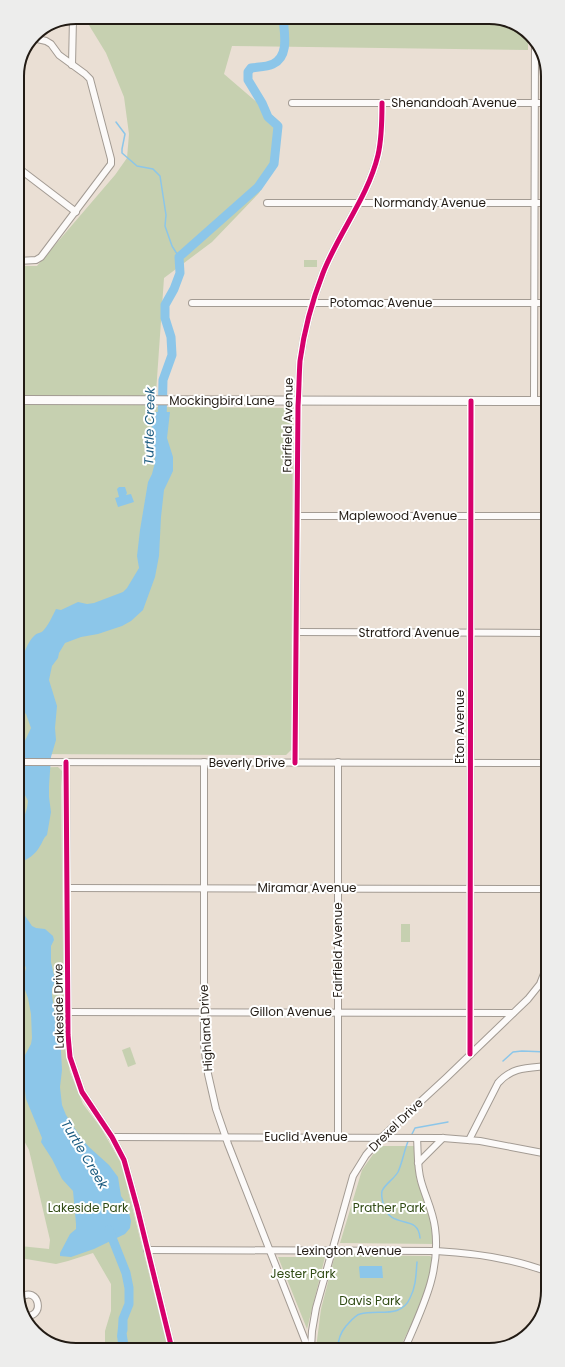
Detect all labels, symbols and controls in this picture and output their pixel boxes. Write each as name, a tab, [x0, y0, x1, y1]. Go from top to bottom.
street label: Shenandoah Avenue	[391, 94, 517, 111]
street label: Normandy Avenue	[374, 194, 486, 211]
street label: Potomac Avenue	[330, 294, 432, 311]
street label: Fairfield Avenue	[278, 377, 297, 473]
water label: Turtle Creek	[139, 386, 160, 465]
street label: Mockingbird Lane	[169, 392, 275, 409]
street label: Maplewood Avenue	[339, 507, 457, 524]
street label: Stratford Avenue	[359, 624, 459, 641]
street label: Eton Avenue	[451, 690, 468, 764]
street label: Beverly Drive	[209, 754, 285, 771]
street label: Miramar Avenue	[257, 879, 357, 896]
street label: Fairfield Avenue	[329, 902, 346, 998]
street label: Lakeside Drive	[49, 963, 68, 1049]
street label: Highland Drive	[195, 984, 216, 1072]
street label: Gillon Avenue	[250, 1003, 332, 1020]
street label: Drexel Drive	[365, 1094, 427, 1155]
water label: Turtle Creek	[56, 1116, 113, 1194]
street label: Euclid Avenue	[264, 1128, 348, 1145]
park label: Lakeside Park	[48, 1199, 129, 1216]
park label: Prather Park	[353, 1199, 426, 1216]
street label: Lexington Avenue	[296, 1242, 402, 1259]
park label: Jester Park	[270, 1265, 336, 1282]
park label: Davis Park	[339, 1292, 402, 1309]

